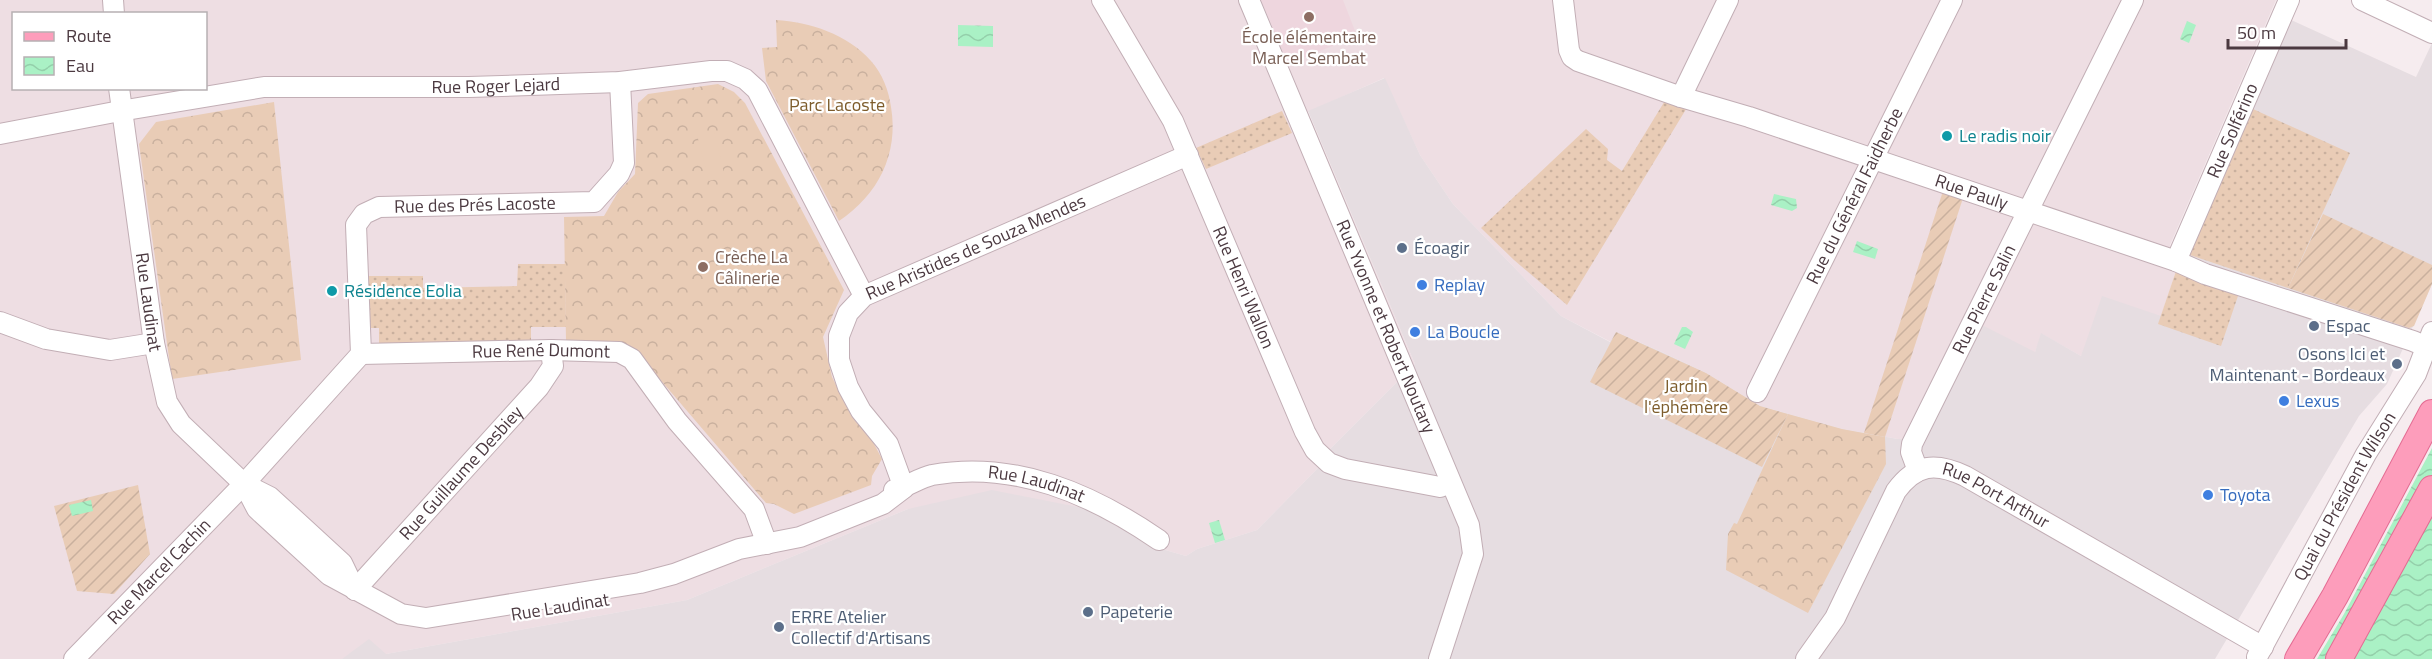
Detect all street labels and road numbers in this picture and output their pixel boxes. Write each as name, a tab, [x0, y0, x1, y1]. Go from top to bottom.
street label: Rue Roger Lejard	[431, 70, 561, 100]
street label: Rue Solférino	[2199, 79, 2264, 182]
street label: Rue du Général Faidherbe	[1799, 103, 1909, 289]
street label: Rue Pauly	[1931, 167, 2012, 217]
street label: Rue Aristides de Souza Mendes	[861, 187, 1090, 307]
street label: Rue des Prés Lacoste	[394, 189, 556, 220]
street label: Rue Yvonne et Robert Noutary	[1329, 215, 1443, 438]
street label: Rue Henri Wallon	[1206, 222, 1282, 353]
street label: Rue Pierre Salin	[1945, 240, 2022, 358]
street label: Rue Laudinat	[129, 251, 170, 355]
street label: Rue René Dumont	[472, 336, 611, 365]
street label: Rue Guillaume Desbiey	[392, 399, 529, 546]
street label: Quai du Président Wilson	[2286, 406, 2402, 586]
street label: Rue Port Arthur	[1939, 455, 2055, 535]
street label: Rue Laudinat	[987, 458, 1090, 509]
street label: Rue Marcel Cachin	[101, 512, 217, 630]
street label: Rue Laudinat	[509, 585, 612, 628]

